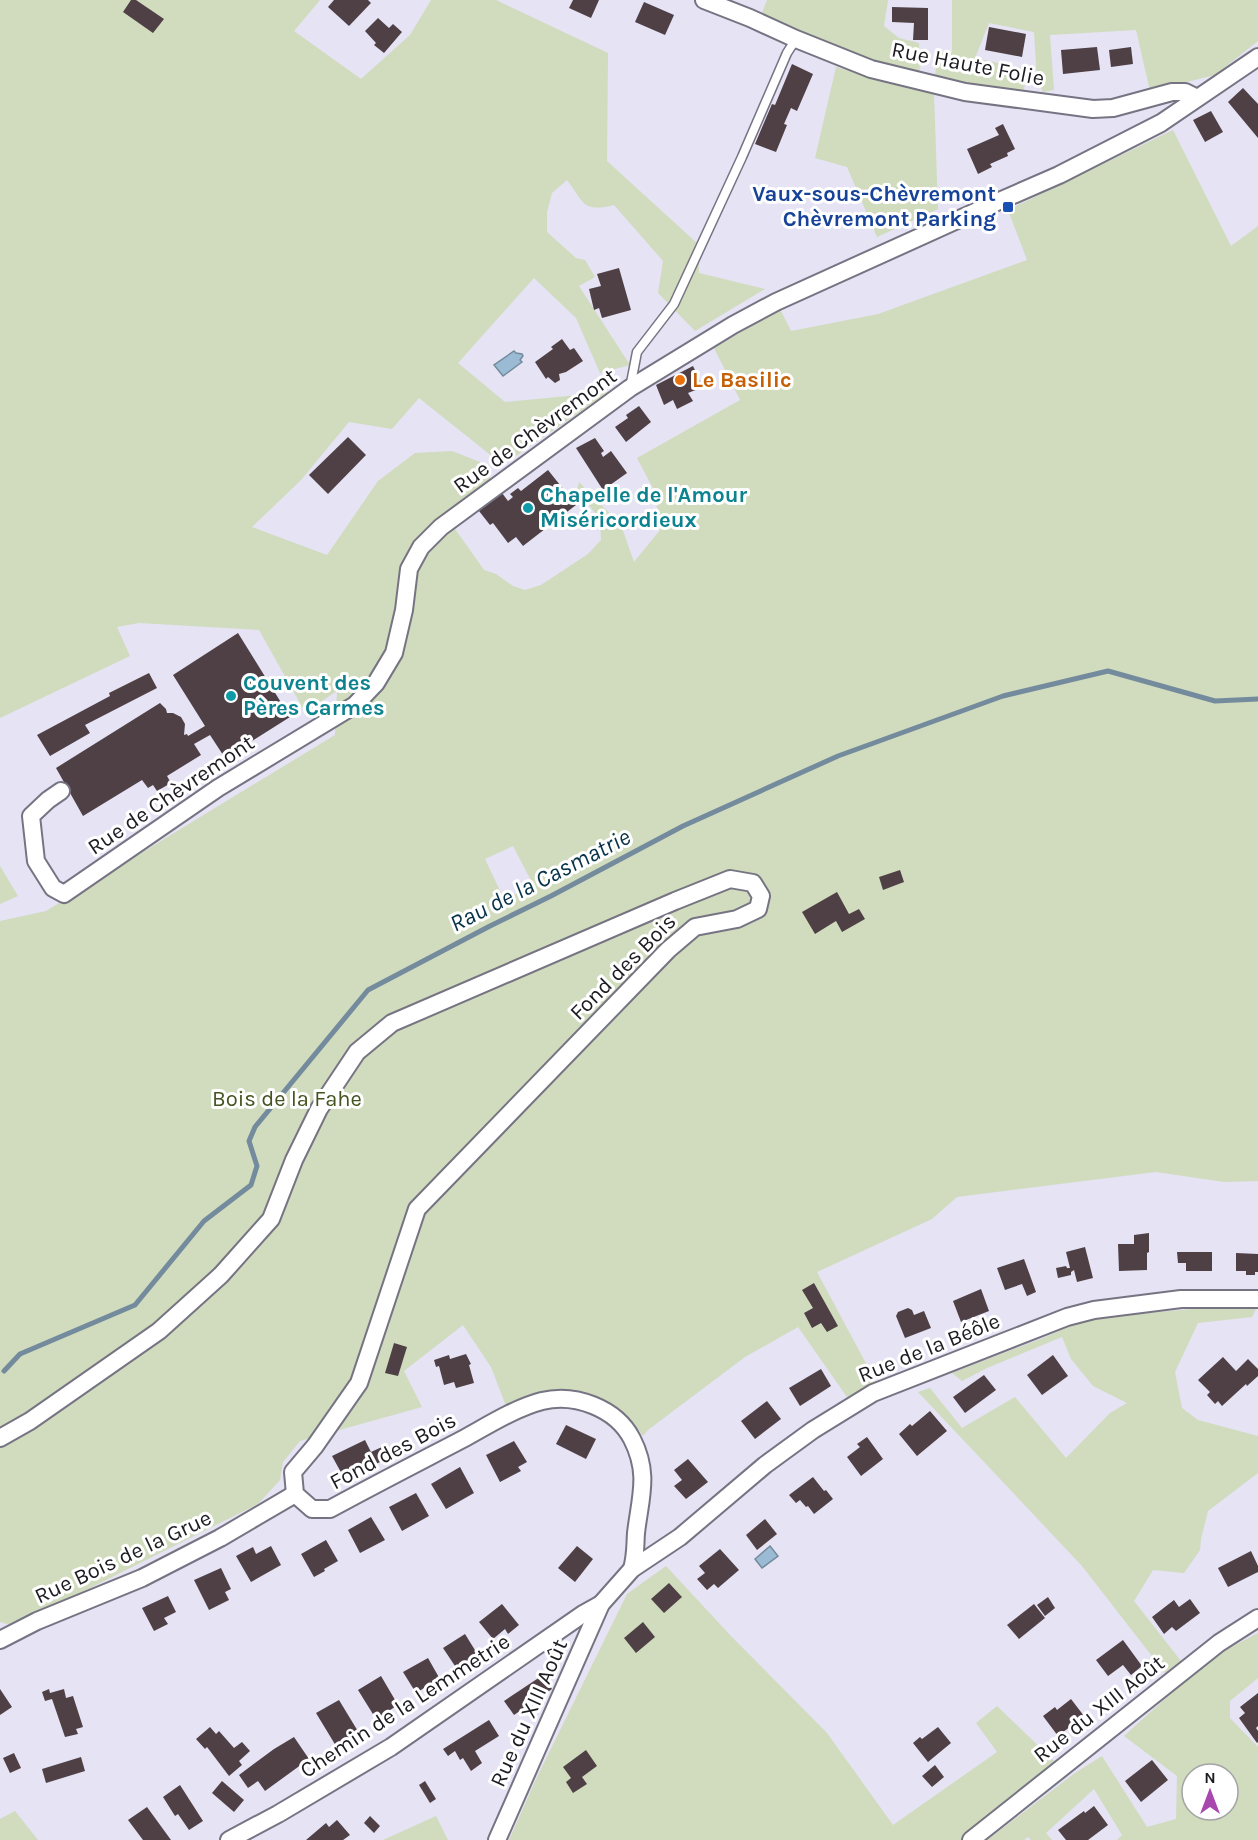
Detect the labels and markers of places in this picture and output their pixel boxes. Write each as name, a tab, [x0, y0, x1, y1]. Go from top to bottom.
place label: Vaux-sous-Chèvremont Chèvremont Parking	[752, 181, 996, 232]
marker: Vaux-sous-Chèvremont Chèvremont Parking	[1001, 200, 1015, 214]
place label: Le Basilic	[692, 367, 792, 393]
marker: Le Basilic	[673, 373, 687, 387]
place label: Chapelle de l'Amour Miséricordieux	[540, 482, 747, 533]
marker: Chapelle de l'Amour Miséricordieux	[521, 501, 535, 515]
place label: Couvent des Pères Carmes	[243, 670, 384, 721]
marker: Couvent des Pères Carmes	[224, 689, 238, 703]

